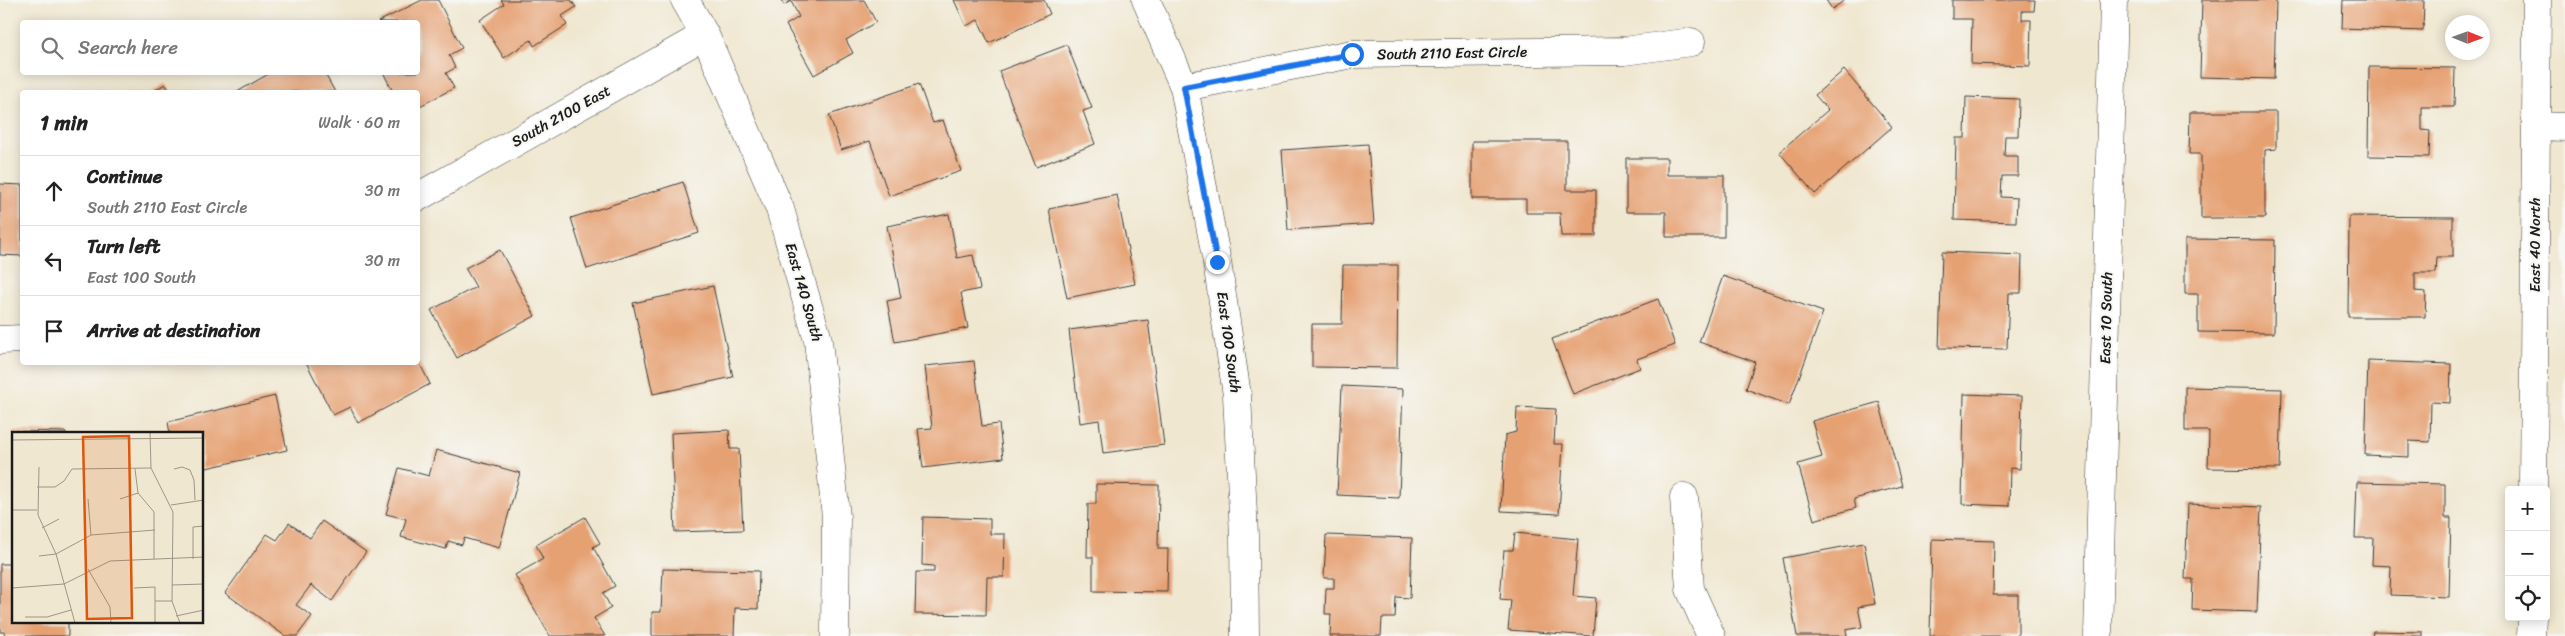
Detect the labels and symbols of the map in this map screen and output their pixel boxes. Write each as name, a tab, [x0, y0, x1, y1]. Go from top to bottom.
north arrow	[2445, 15, 2490, 60]
street label: South 2110 East Circle	[1377, 39, 1527, 67]
route start	[1341, 43, 1364, 66]
street label: South 2100 East	[506, 78, 616, 154]
street label: East 40 North	[2522, 198, 2548, 292]
street label: East 140 South	[777, 239, 831, 345]
route end	[1206, 251, 1229, 274]
street label: East 10 South	[2092, 271, 2120, 364]
street label: East 100 South	[1209, 290, 1249, 394]
inset map	[12, 432, 204, 624]

